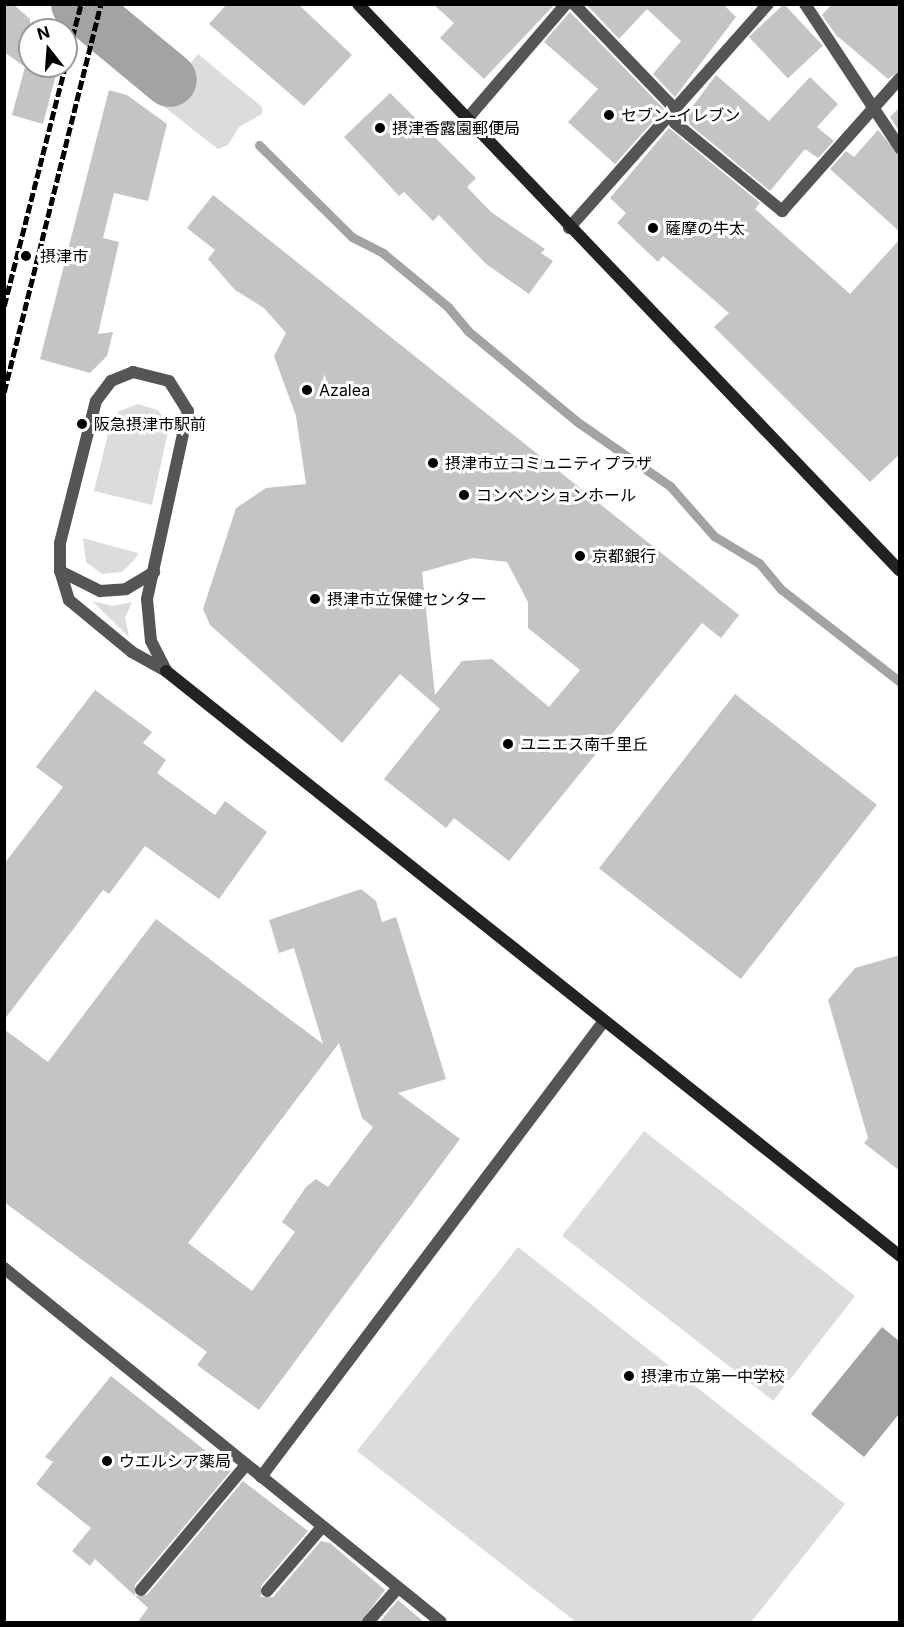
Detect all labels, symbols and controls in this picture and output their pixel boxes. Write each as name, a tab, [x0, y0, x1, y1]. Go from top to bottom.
north arrow	[18, 18, 78, 78]
text: N	[35, 21, 52, 44]
place label: セブン-イレブン	[621, 105, 740, 125]
marker: セブン-イレブン	[602, 108, 616, 122]
place label: 摂津香露園郵便局	[392, 118, 520, 138]
marker: 摂津香露園郵便局	[373, 121, 387, 135]
place label: 薩摩の牛太	[665, 218, 745, 238]
marker: 薩摩の牛太	[646, 221, 660, 235]
place label: 摂津市	[40, 246, 88, 266]
marker: 摂津市	[17, 247, 35, 265]
place label: Azalea	[319, 380, 370, 400]
marker: Azalea	[300, 383, 314, 397]
place label: 阪急摂津市駅前	[94, 414, 206, 434]
marker: 阪急摂津市駅前	[75, 417, 89, 431]
place label: 摂津市立コミュニティプラザ	[445, 453, 653, 473]
marker: 摂津市立コミュニティプラザ	[426, 456, 440, 470]
place label: コンベンションホール	[476, 485, 636, 505]
marker: コンベンションホール	[457, 488, 471, 502]
place label: 京都銀行	[592, 546, 656, 566]
marker: 京都銀行	[573, 549, 587, 563]
place label: 摂津市立保健センター	[327, 589, 487, 609]
marker: 摂津市立保健センター	[308, 592, 322, 606]
place label: ユニエス南千里丘	[520, 734, 648, 754]
marker: ユニエス南千里丘	[501, 737, 515, 751]
place label: 摂津市立第一中学校	[641, 1366, 785, 1386]
marker: 摂津市立第一中学校	[622, 1369, 636, 1383]
place label: ウエルシア薬局	[119, 1451, 231, 1471]
marker: ウエルシア薬局	[100, 1454, 114, 1468]

